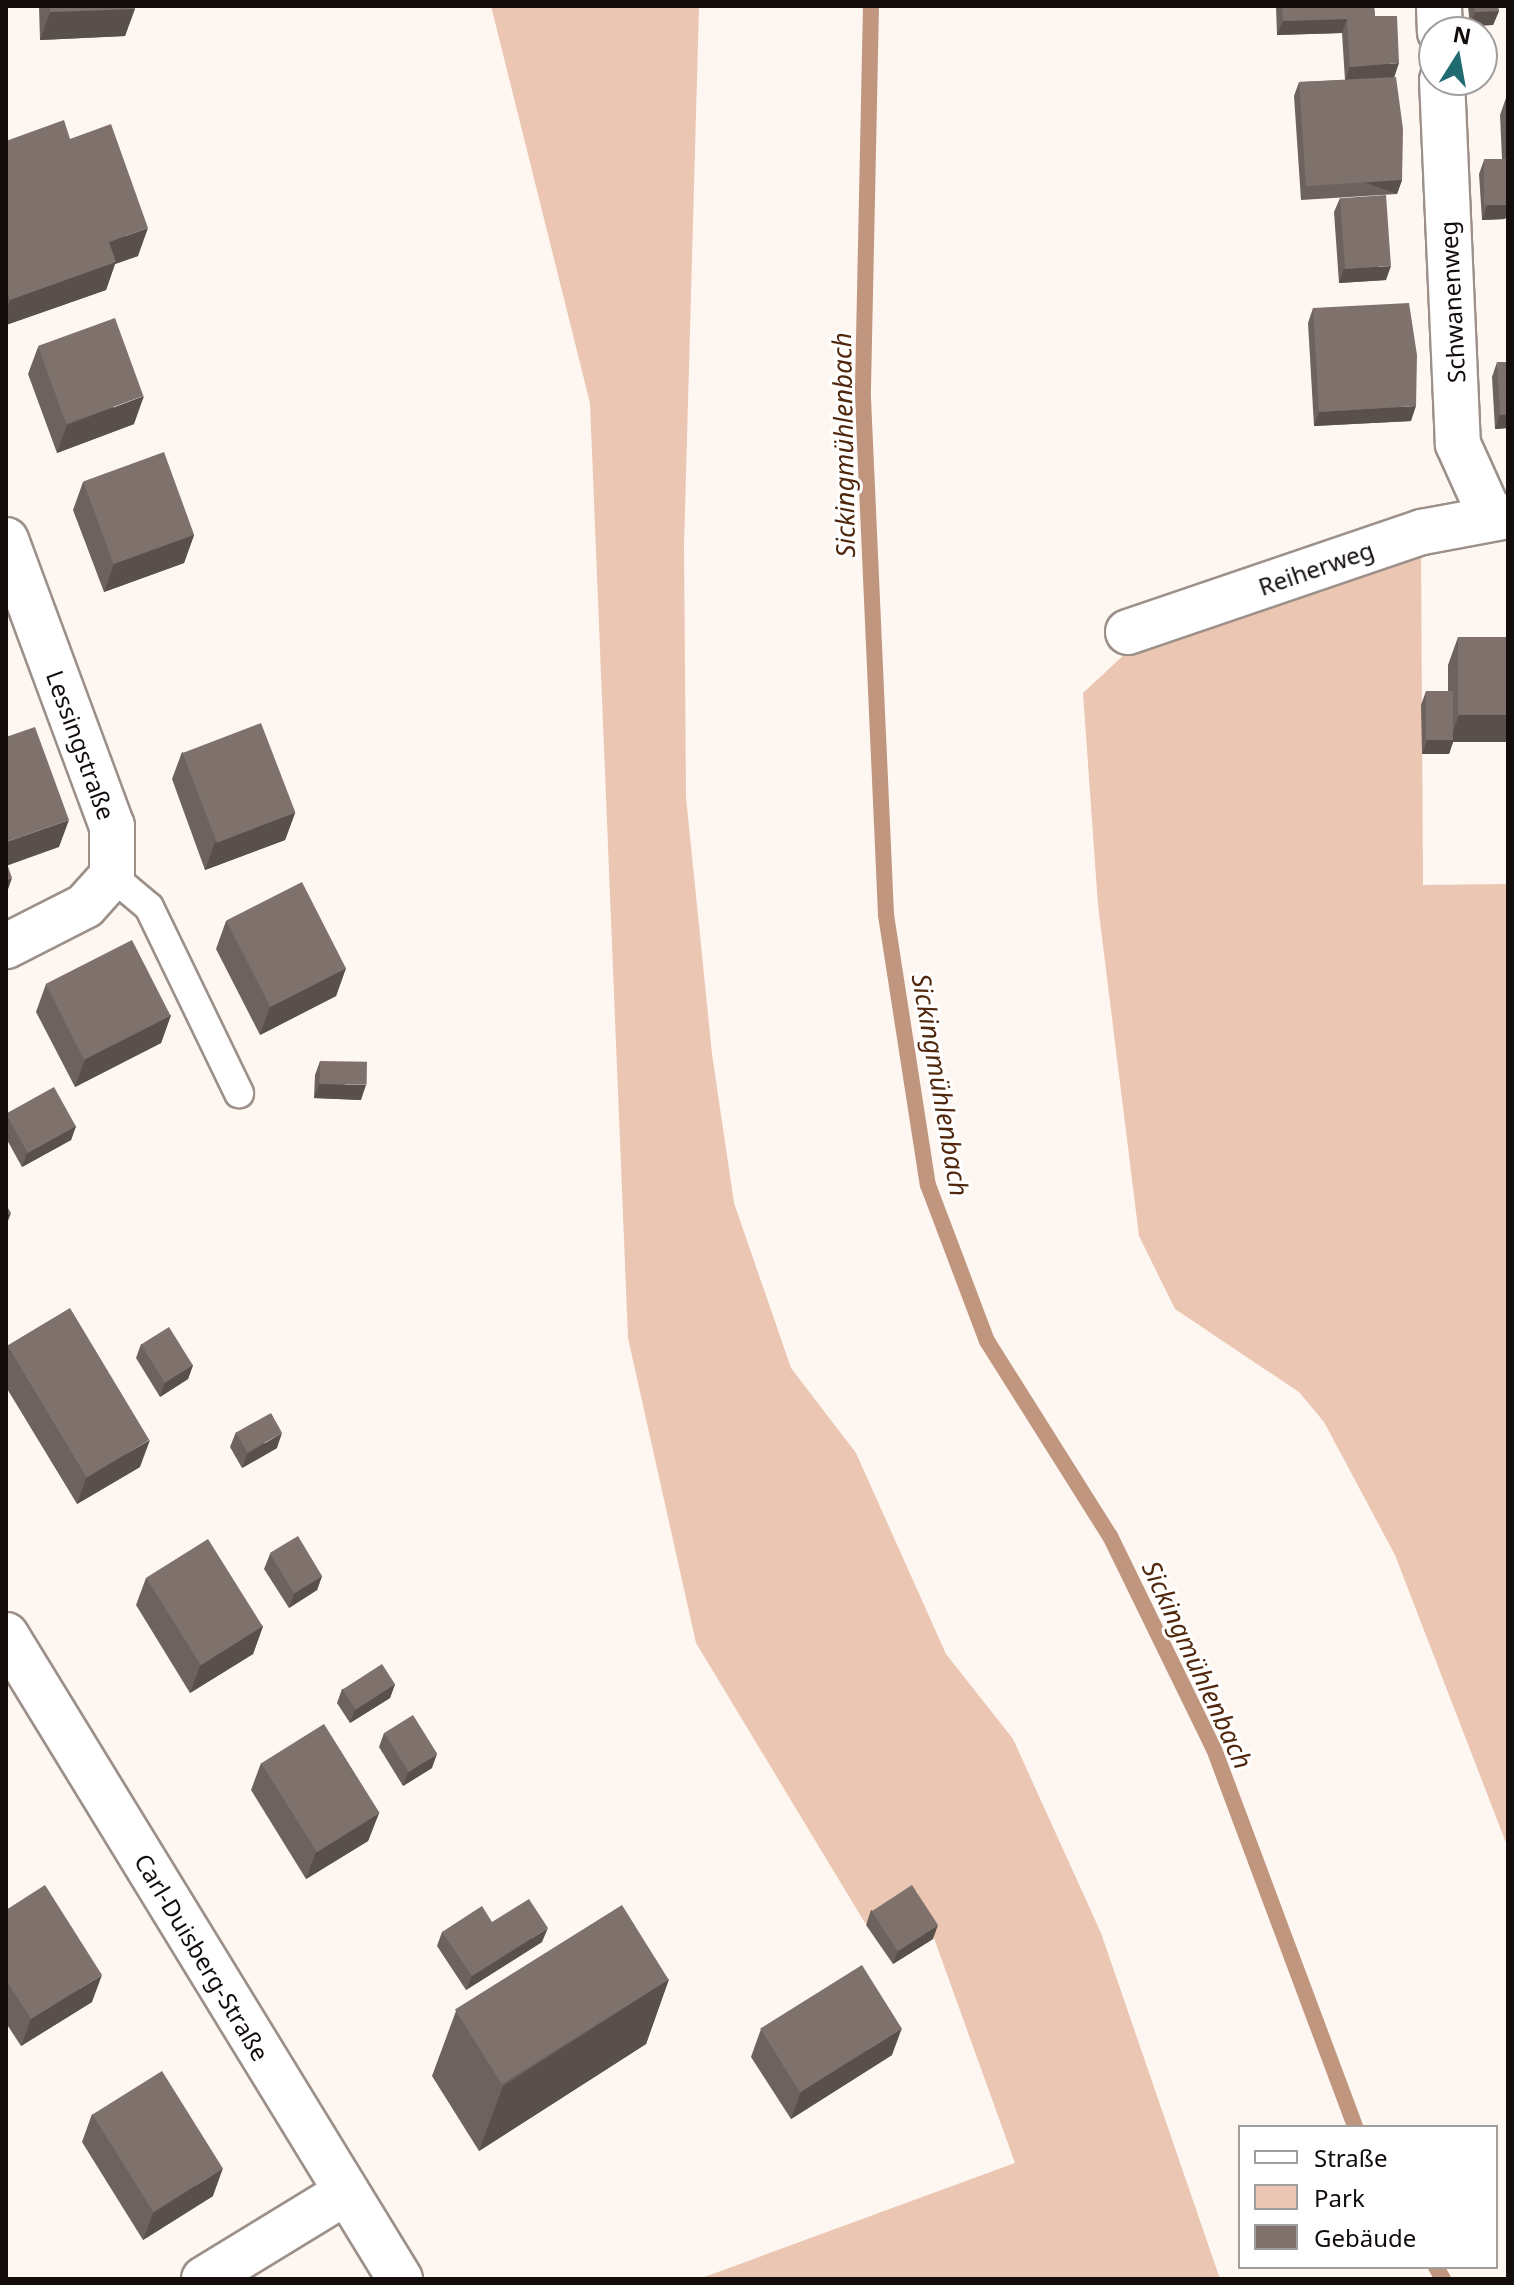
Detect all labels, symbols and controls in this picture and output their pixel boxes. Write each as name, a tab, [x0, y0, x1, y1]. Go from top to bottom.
north arrow	[1418, 16, 1498, 96]
text: N	[1451, 18, 1474, 51]
street label: Schwanenweg	[1433, 220, 1471, 384]
water label: Sickingmühlenbach	[826, 332, 862, 558]
street label: Reiherweg	[1255, 535, 1377, 601]
street label: Lessingstraße	[41, 666, 121, 824]
water label: Sickingmühlenbach	[905, 971, 975, 1199]
water label: Sickingmühlenbach	[1135, 1556, 1259, 1774]
street label: Carl-Duisberg-Straße	[129, 1848, 275, 2066]
legend	[1238, 2125, 1498, 2269]
text: Straße	[1314, 2141, 1387, 2174]
text: Park	[1314, 2181, 1365, 2214]
text: Gebäude	[1314, 2221, 1416, 2254]

